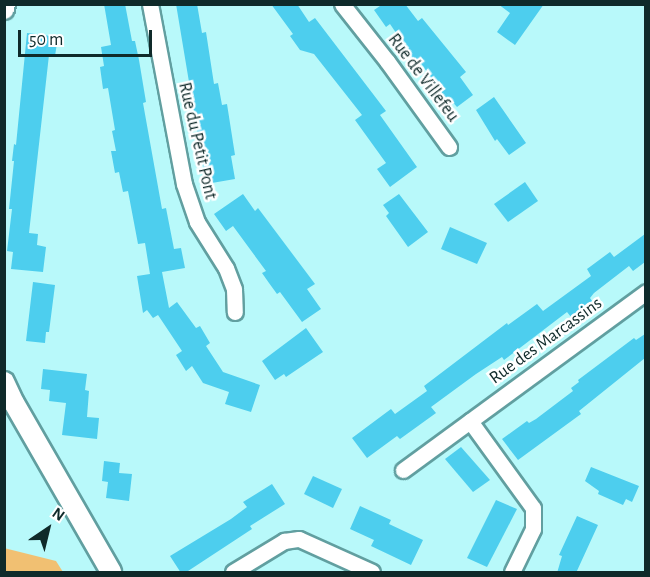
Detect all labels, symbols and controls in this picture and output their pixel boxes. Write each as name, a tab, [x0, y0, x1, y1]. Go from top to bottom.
scale bar	[21, 18, 154, 56]
street label: Rue de Villefeu	[383, 30, 463, 126]
text: 50 m	[29, 31, 63, 49]
street label: Rue du Petit Pont	[173, 80, 221, 202]
street label: Rue des Marcassins	[485, 293, 607, 389]
north arrow	[18, 499, 78, 559]
text: N	[49, 505, 67, 524]

